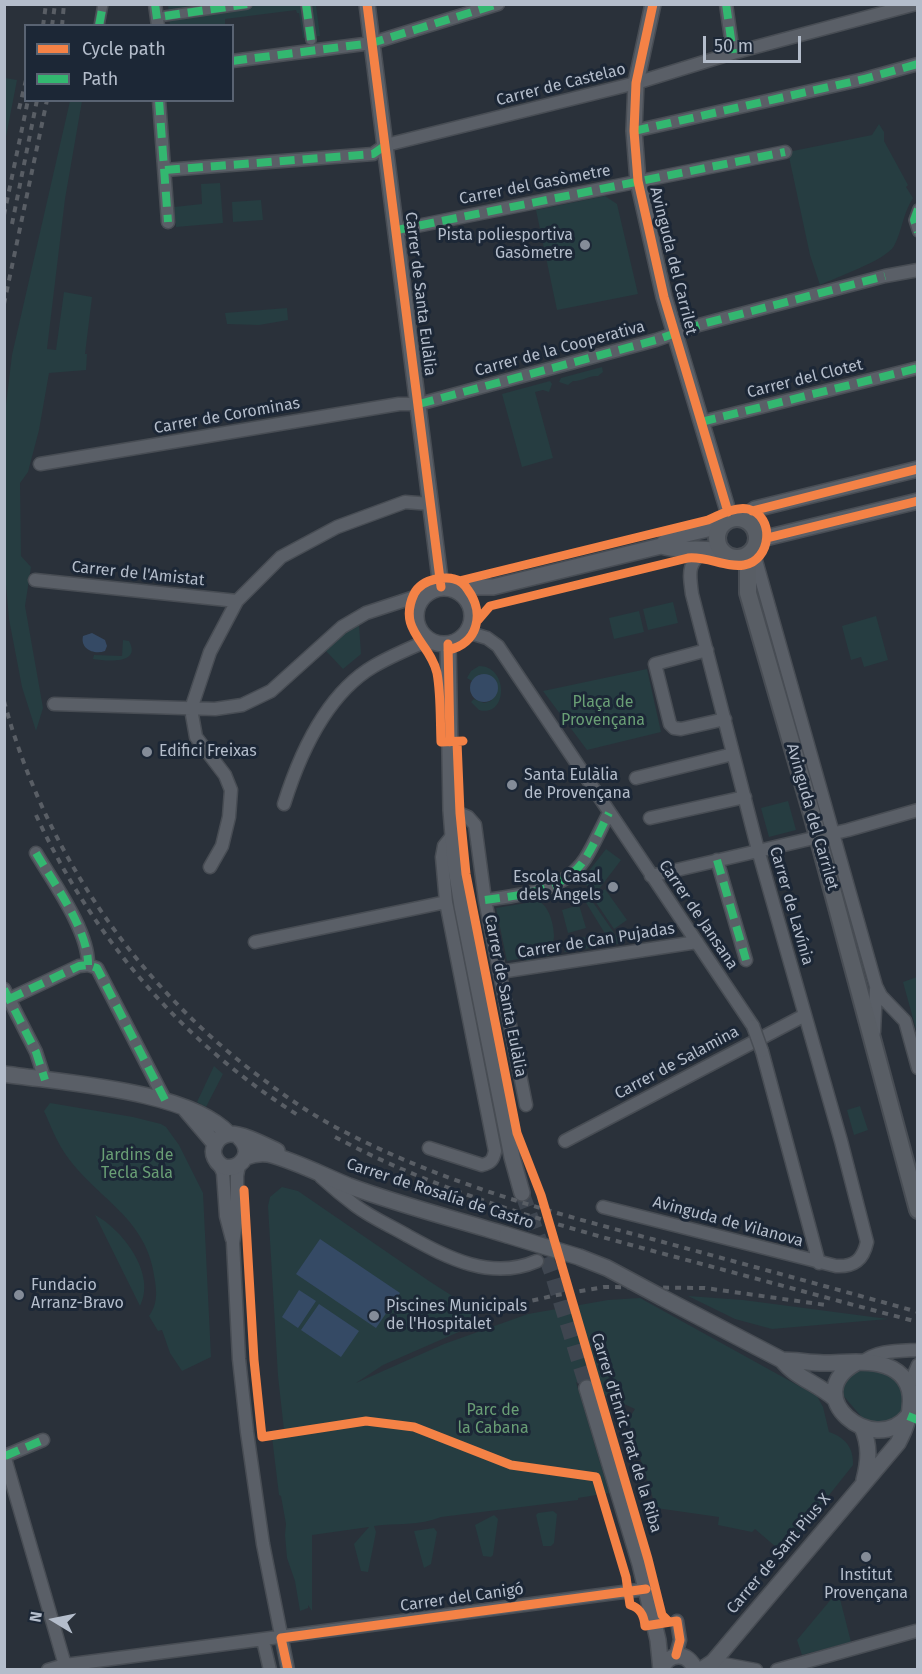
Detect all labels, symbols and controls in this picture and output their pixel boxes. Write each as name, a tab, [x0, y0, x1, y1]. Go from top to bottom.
legend	[24, 24, 234, 102]
scale bar	[706, 24, 804, 62]
text: 50 m	[714, 35, 753, 57]
text: Cycle path	[82, 38, 166, 60]
street label: Carrer de Castelao	[494, 60, 628, 110]
text: Path	[82, 68, 118, 90]
street label: Carrer del Gasòmetre	[458, 161, 612, 209]
street label: Avinguda del Carrilet	[645, 185, 701, 337]
street label: Carrer de Santa Eulàlia	[400, 211, 440, 377]
place label: Pista poliesportiva Gasòmetre	[437, 226, 573, 264]
marker: Pista poliesportiva Gasòmetre	[578, 238, 592, 252]
street label: Carrer de la Cooperativa	[473, 317, 647, 381]
street label: Carrer del Clotet	[745, 355, 865, 403]
street label: Carrer de Corominas	[153, 394, 301, 438]
street label: Carrer de l'Amistat	[71, 557, 205, 591]
park label: Plaça de Provençana	[561, 693, 645, 731]
street label: Avinguda del Carrilet	[782, 741, 842, 893]
place label: Edifici Freixas	[159, 742, 257, 762]
marker: Edifici Freixas	[140, 745, 154, 759]
place label: Santa Eulàlia de Provençana	[524, 766, 631, 804]
marker: Santa Eulàlia de Provençana	[505, 778, 519, 792]
street label: Carrer de Lavínia	[765, 845, 817, 967]
street label: Carrer de Jansana	[654, 857, 742, 973]
place label: Escola Casal dels Àngels	[513, 868, 601, 906]
marker: Escola Casal dels Àngels	[606, 880, 620, 894]
street label: Carrer de Santa Eulàlia	[480, 913, 530, 1079]
street label: Carrer de Can Pujadas	[516, 919, 676, 963]
street label: Carrer de Salamina	[612, 1022, 742, 1104]
park label: Jardins de Tecla Sala	[101, 1146, 173, 1184]
street label: Carrer de Rosalía de Castro	[344, 1155, 536, 1233]
street label: Avinguda de Vilanova	[651, 1193, 805, 1251]
place label: Fundacio Arranz-Bravo	[31, 1276, 124, 1314]
marker: Fundacio Arranz-Bravo	[12, 1288, 26, 1302]
place label: Piscines Municipals de l'Hospitalet	[386, 1297, 527, 1335]
marker: Piscines Municipals de l'Hospitalet	[367, 1309, 381, 1323]
street label: Carrer d'Enric Prat de la Riba	[586, 1331, 666, 1535]
park label: Parc de la Cabana	[457, 1401, 529, 1439]
street label: Carrer de Sant Pius X	[723, 1490, 835, 1618]
marker: Institut Provençana	[859, 1550, 873, 1564]
place label: Institut Provençana	[824, 1566, 908, 1604]
street label: Carrer del Canigó	[399, 1580, 525, 1616]
north arrow	[24, 1590, 84, 1650]
text: N	[26, 1610, 46, 1624]

